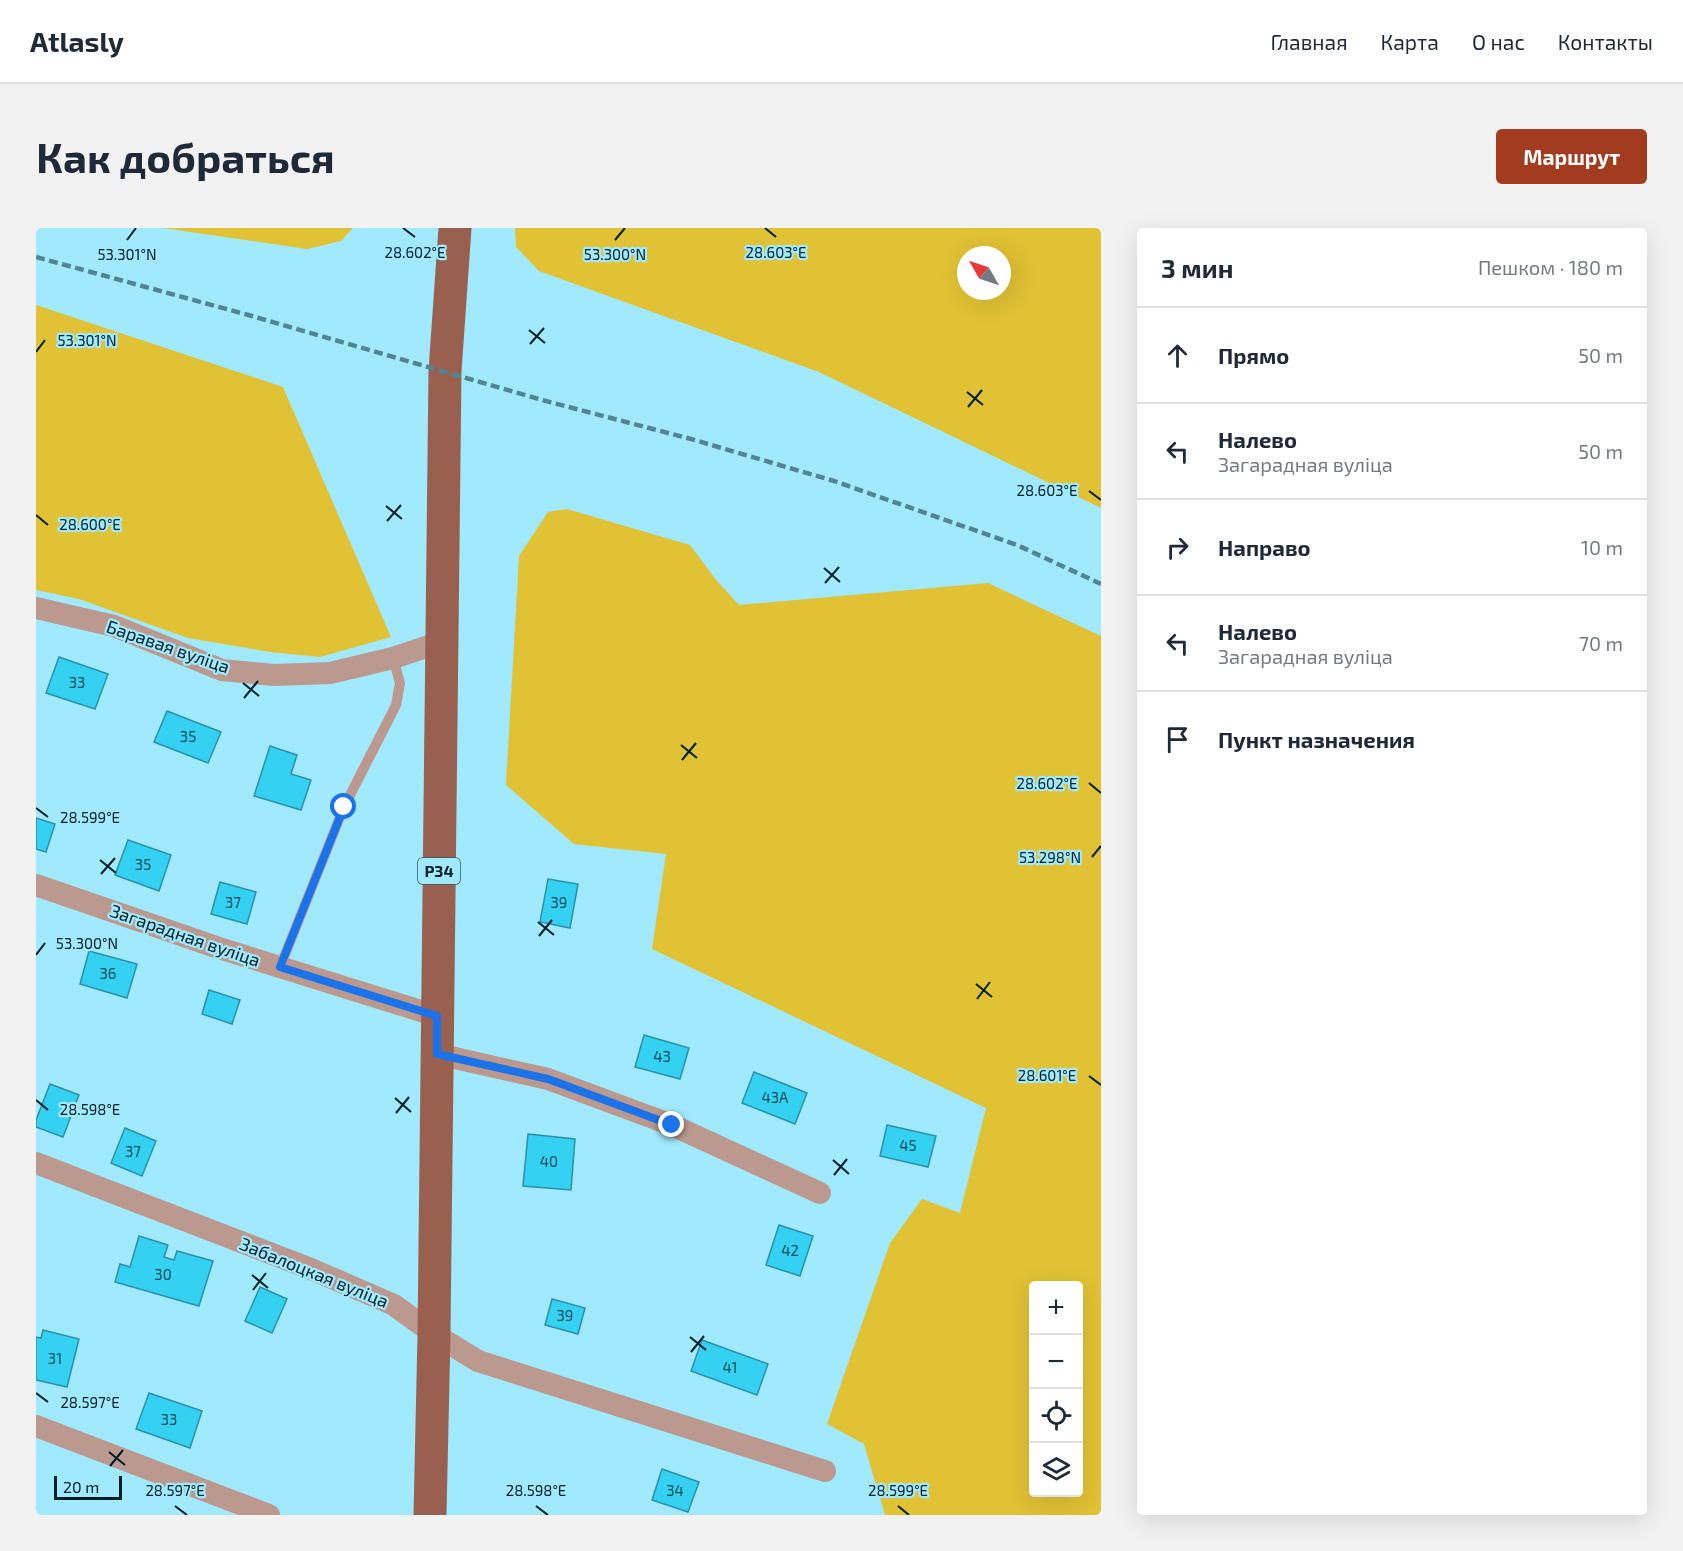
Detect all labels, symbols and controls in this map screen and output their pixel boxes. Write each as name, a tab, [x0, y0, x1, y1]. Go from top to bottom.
text: Atlasly	[30, 24, 124, 58]
text: Главная	[1271, 29, 1348, 54]
text: Карта	[1381, 29, 1439, 54]
text: О нас	[1472, 29, 1525, 54]
text: Контакты	[1558, 29, 1653, 54]
button: Маршрут	[1496, 129, 1647, 184]
text: Как добраться	[36, 131, 335, 181]
text: 28.602°E	[385, 243, 445, 261]
text: 28.603°E	[746, 243, 806, 261]
text: 53.301°N	[97, 245, 157, 263]
text: 53.300°N	[584, 245, 646, 263]
north arrow	[957, 246, 1011, 300]
text: 3 мин	[1161, 252, 1233, 283]
text: Пешком · 180 m	[1478, 255, 1623, 279]
text: 53.301°N	[57, 331, 117, 349]
icon: ahead	[1161, 339, 1194, 372]
text: Прямо	[1218, 342, 1289, 368]
text: 50 m	[1578, 343, 1623, 367]
text: Налево	[1218, 426, 1297, 452]
icon: left	[1161, 435, 1194, 468]
text: 50 m	[1578, 439, 1623, 463]
text: Загарадная вуліца	[1218, 452, 1393, 476]
text: 28.603°E	[1017, 481, 1077, 499]
text: 28.600°E	[59, 515, 121, 533]
icon: right	[1161, 531, 1194, 564]
text: Направо	[1218, 534, 1311, 560]
text: 10 m	[1581, 535, 1623, 559]
street label: Баравая вуліца	[104, 615, 233, 677]
text: Налево	[1218, 618, 1297, 644]
icon: left	[1161, 627, 1194, 660]
text: 70 m	[1579, 631, 1623, 655]
text: Загарадная вуліца	[1218, 644, 1393, 668]
house number: 33	[69, 673, 85, 691]
icon: arrive	[1161, 723, 1194, 756]
text: Пункт назначения	[1218, 726, 1415, 752]
house number: 35	[180, 727, 196, 745]
text: 28.602°E	[1017, 774, 1077, 792]
route start	[330, 793, 356, 819]
text: 28.599°E	[60, 808, 120, 826]
text: 53.298°N	[1019, 848, 1081, 866]
house number: 35	[135, 855, 151, 873]
road number: Р34	[418, 858, 460, 884]
house number: 37	[225, 893, 241, 911]
house number: 39	[551, 893, 567, 911]
street label: Загарадная вуліца	[107, 899, 263, 971]
text: 53.300°N	[56, 934, 118, 952]
house number: 36	[100, 964, 116, 982]
house number: 43	[653, 1047, 671, 1065]
text: 28.601°E	[1018, 1066, 1076, 1084]
house number: 43А	[762, 1088, 789, 1106]
text: 28.598°E	[60, 1100, 120, 1118]
route end	[658, 1111, 684, 1137]
house number: 45	[899, 1136, 917, 1154]
house number: 37	[125, 1142, 141, 1160]
house number: 40	[540, 1152, 558, 1170]
street label: Забалоцкая вуліца	[237, 1232, 392, 1312]
house number: 42	[781, 1241, 799, 1259]
house number: 30	[154, 1265, 172, 1283]
map controls	[1029, 1281, 1083, 1497]
button: +	[1029, 1281, 1083, 1335]
house number: 39	[557, 1306, 573, 1324]
button: −	[1029, 1335, 1083, 1389]
house number: 31	[48, 1349, 62, 1367]
house number: 41	[722, 1358, 738, 1376]
button: locate	[1029, 1389, 1083, 1443]
text: 28.597°E	[60, 1393, 120, 1411]
house number: 33	[161, 1410, 177, 1428]
button: layers	[1029, 1443, 1083, 1497]
scale bar	[54, 1473, 122, 1500]
text: 20 m	[63, 1477, 99, 1496]
text: 28.597°E	[145, 1481, 205, 1499]
text: 28.598°E	[506, 1481, 566, 1499]
house number: 34	[666, 1481, 684, 1499]
text: 28.599°E	[868, 1481, 928, 1499]

